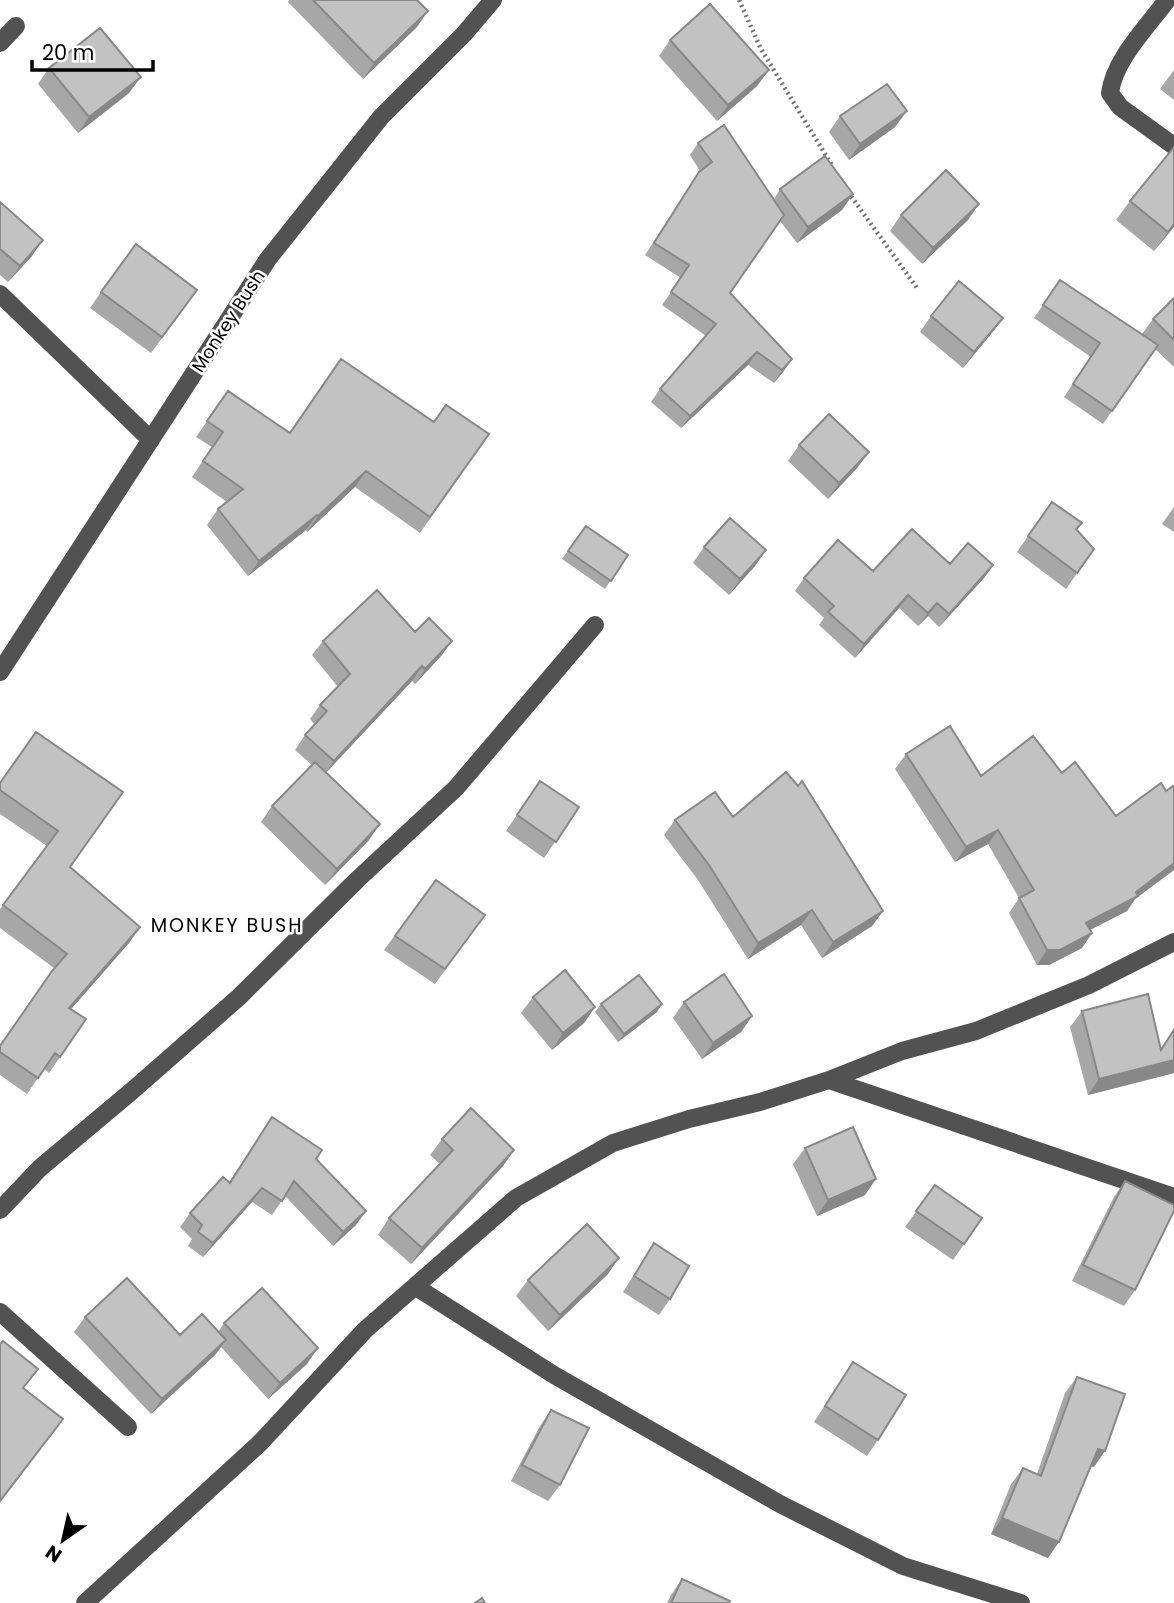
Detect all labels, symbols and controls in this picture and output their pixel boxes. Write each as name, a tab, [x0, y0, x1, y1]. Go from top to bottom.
scale bar	[32, 28, 152, 72]
text: 20 m	[42, 38, 95, 67]
street label: Monkey Bush	[186, 265, 270, 377]
district label: MONKEY BUSH	[151, 912, 303, 939]
north arrow	[28, 1505, 98, 1575]
text: N	[40, 1538, 67, 1569]

